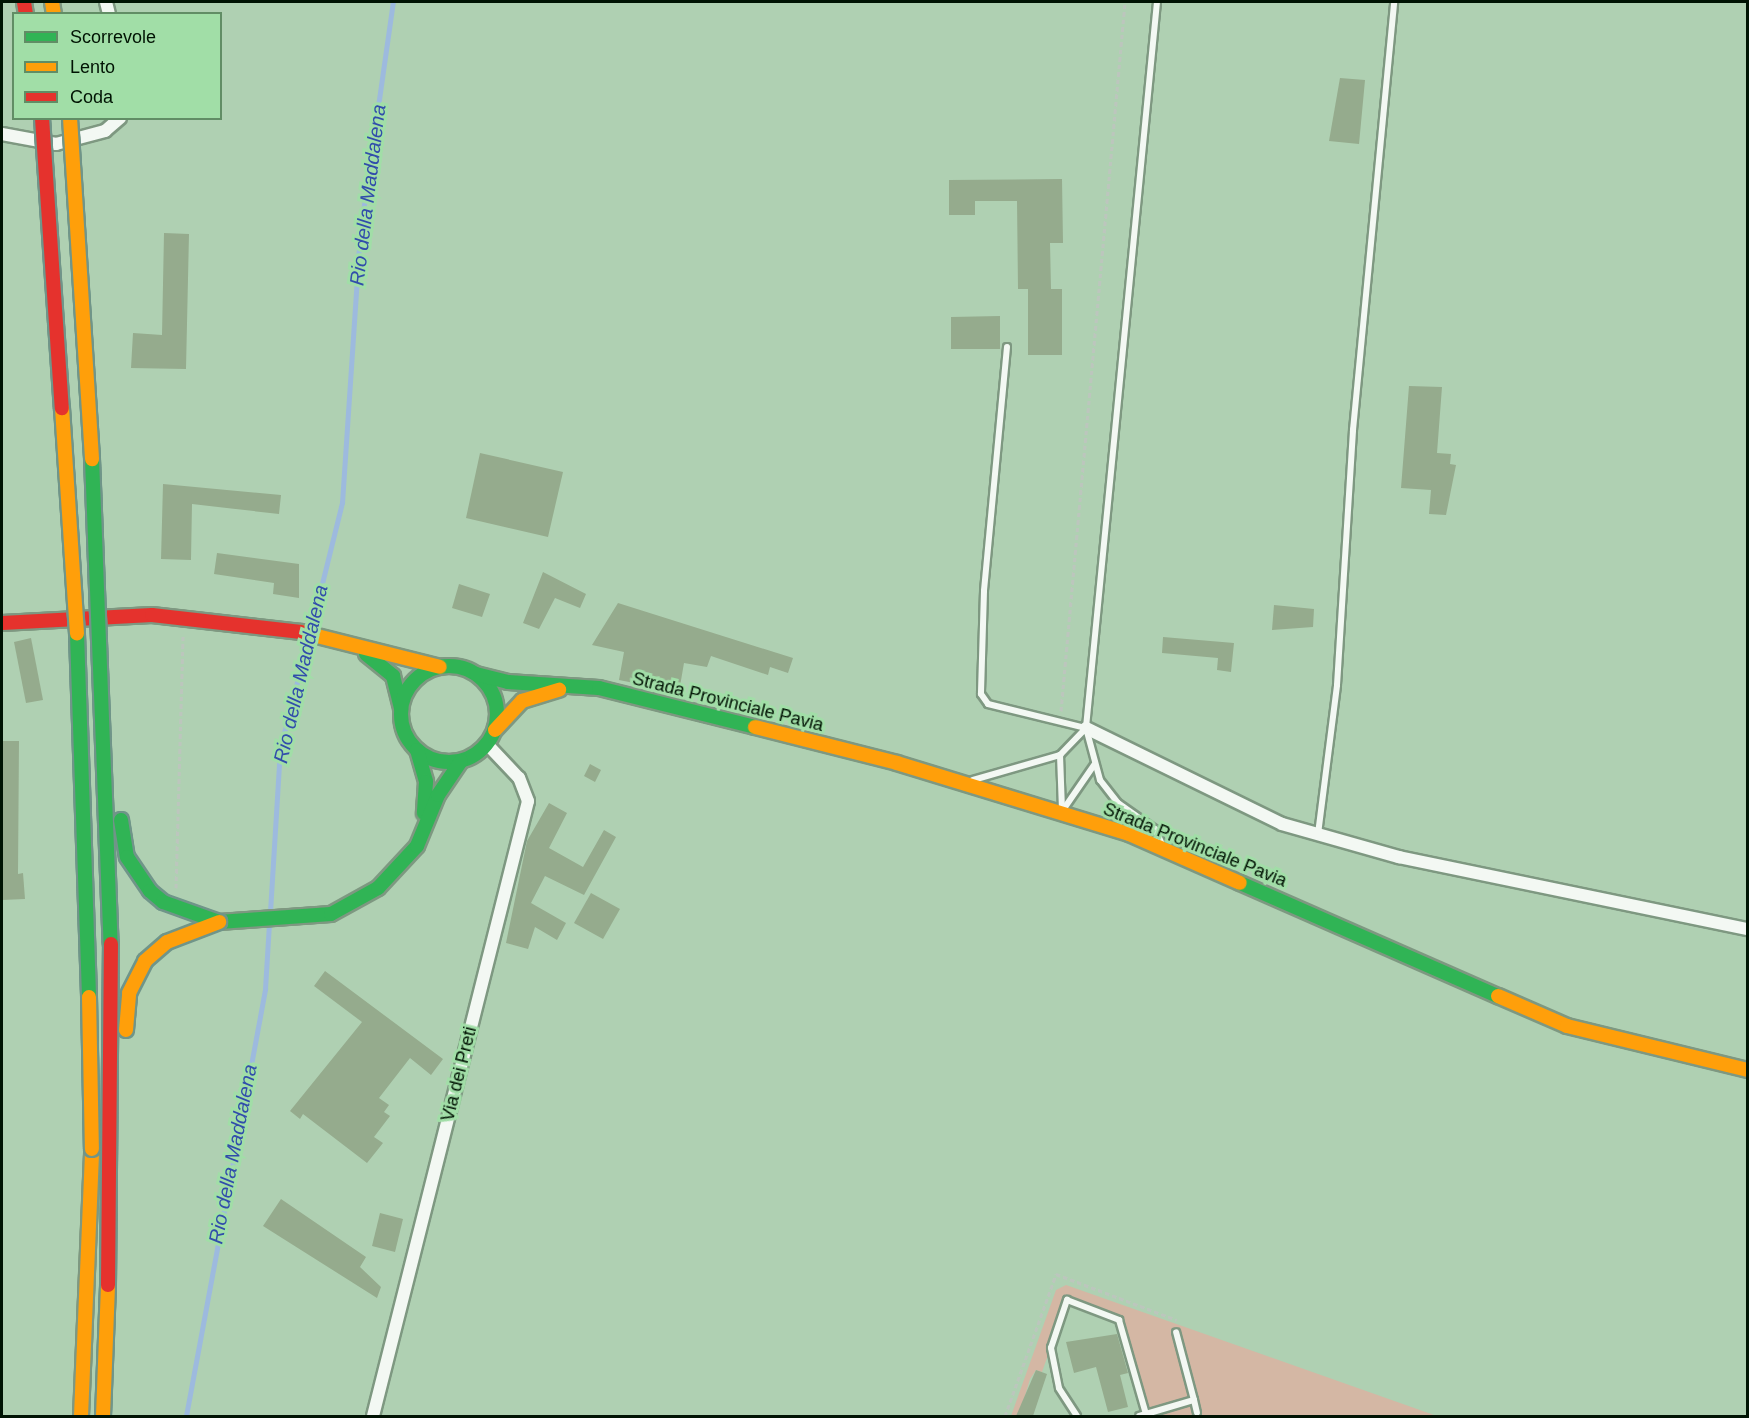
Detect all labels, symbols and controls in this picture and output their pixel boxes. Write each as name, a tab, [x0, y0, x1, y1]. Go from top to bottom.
legend	[12, 12, 222, 120]
text: Scorrevole	[70, 27, 156, 47]
text: Lento	[70, 57, 115, 77]
text: Coda	[70, 87, 113, 107]
water label: Rio della Maddalena	[345, 103, 391, 287]
water label: Rio della Maddalena	[269, 582, 333, 766]
street label: Strada Provinciale Pavia	[630, 668, 826, 736]
street label: Strada Provinciale Pavia	[1100, 798, 1290, 892]
street label: Via dei Preti	[437, 1024, 481, 1124]
water label: Rio della Maddalena	[204, 1062, 262, 1246]

